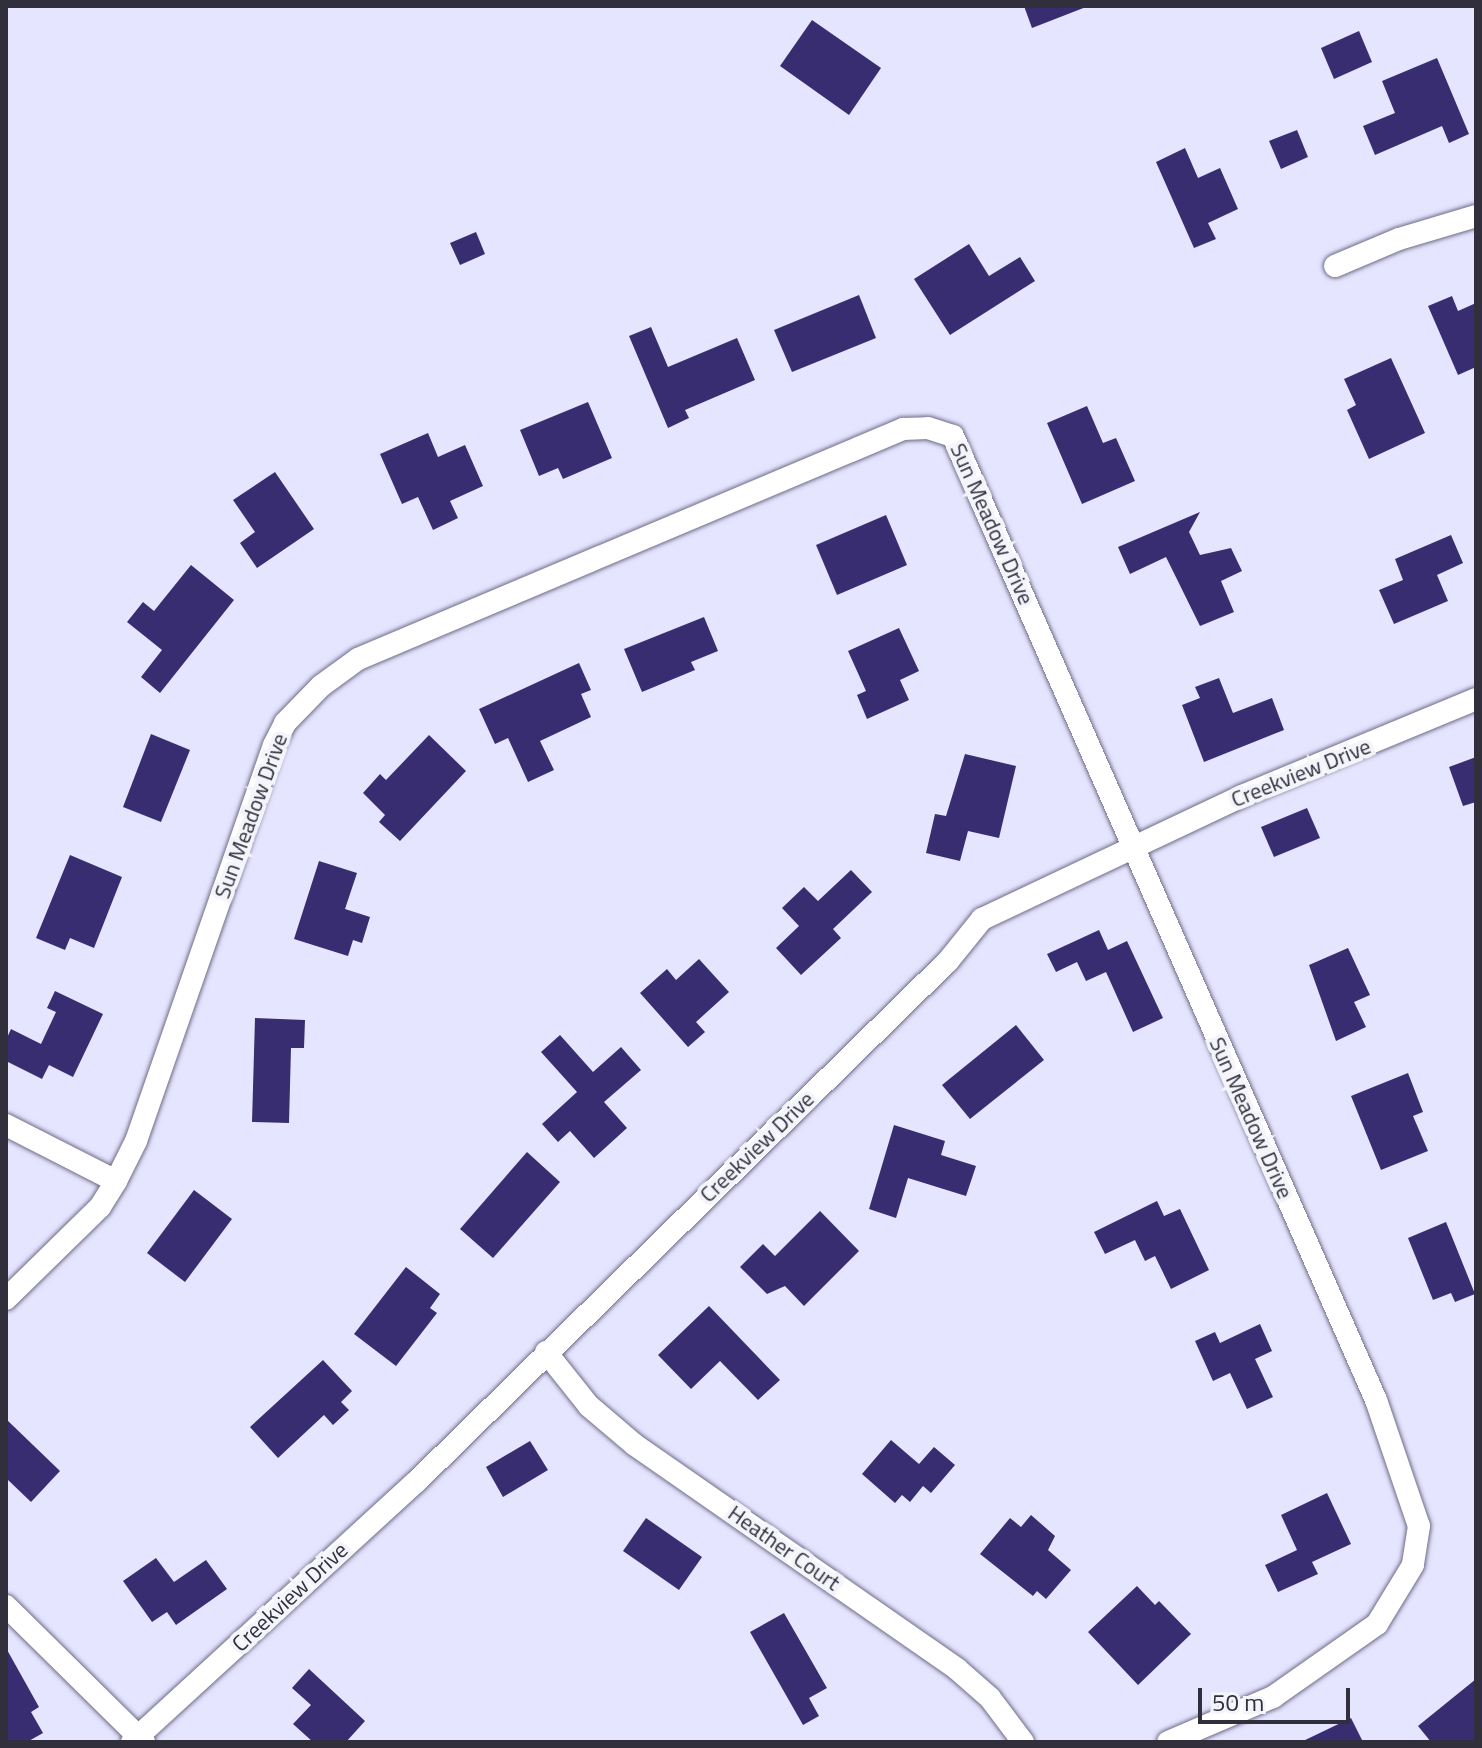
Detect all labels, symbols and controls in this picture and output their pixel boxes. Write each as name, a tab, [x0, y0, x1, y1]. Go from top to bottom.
street label: Sun Meadow Drive	[945, 439, 1039, 609]
street label: Sun Meadow Drive	[209, 730, 293, 902]
street label: Creekview Drive	[1227, 733, 1375, 813]
street label: Sun Meadow Drive	[1204, 1033, 1298, 1203]
street label: Creekview Drive	[695, 1086, 819, 1208]
street label: Heather Court	[723, 1500, 845, 1596]
street label: Creekview Drive	[227, 1537, 353, 1657]
scale bar	[1202, 1672, 1354, 1722]
text: 50 m	[1212, 1684, 1264, 1720]

